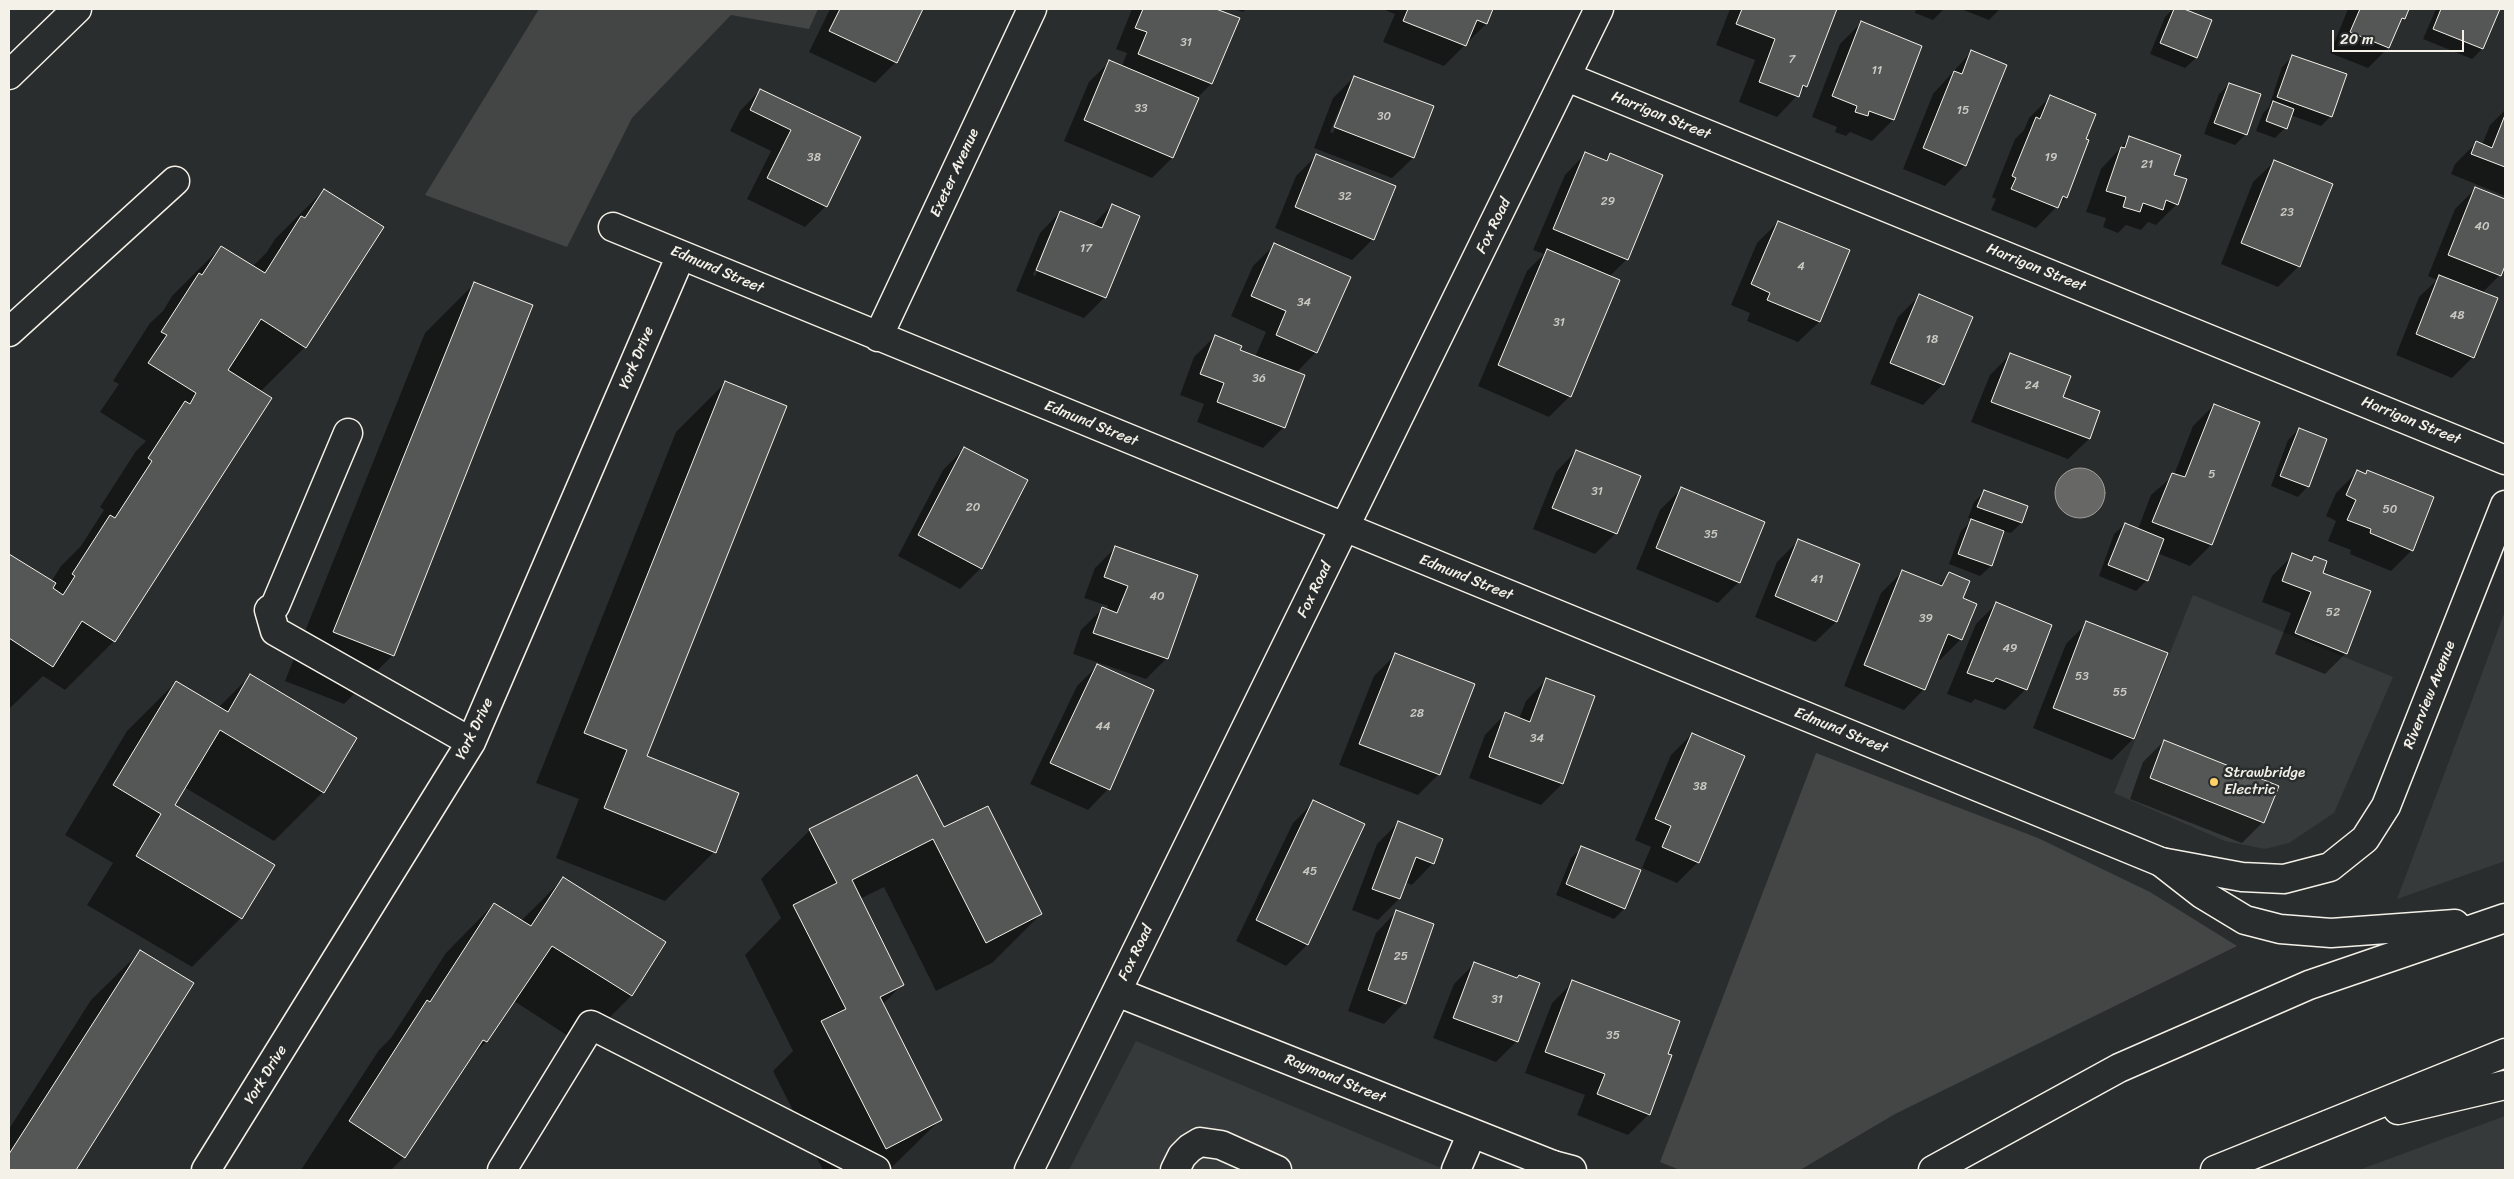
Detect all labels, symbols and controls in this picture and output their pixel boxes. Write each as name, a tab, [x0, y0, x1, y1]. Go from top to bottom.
scale bar	[2334, 20, 2466, 52]
text: 20 m	[2340, 26, 2374, 52]
house number: 31	[1180, 36, 1192, 50]
house number: 7	[1789, 53, 1795, 67]
house number: 11	[1872, 64, 1882, 78]
street label: Harrigan Street	[1609, 88, 1713, 144]
house number: 33	[1134, 102, 1148, 116]
house number: 15	[1957, 104, 1969, 118]
house number: 30	[1377, 110, 1391, 124]
street label: Exeter Avenue	[927, 126, 983, 220]
house number: 38	[807, 151, 821, 165]
house number: 19	[2045, 151, 2057, 165]
house number: 21	[2141, 158, 2153, 172]
house number: 32	[1338, 190, 1352, 204]
street label: Fox Road	[1473, 195, 1515, 257]
house number: 29	[1601, 195, 1615, 209]
house number: 23	[2280, 206, 2294, 220]
house number: 40	[2474, 220, 2490, 234]
street label: Harrigan Street	[1984, 240, 2088, 296]
street label: Edmund Street	[668, 242, 766, 298]
house number: 17	[1080, 242, 1092, 256]
house number: 4	[1797, 260, 1805, 274]
house number: 34	[1297, 296, 1311, 310]
house number: 48	[2450, 309, 2464, 323]
house number: 31	[1553, 316, 1565, 330]
street label: York Drive	[616, 324, 658, 392]
house number: 18	[1926, 333, 1938, 347]
house number: 36	[1252, 372, 1266, 386]
house number: 24	[2025, 379, 2039, 393]
street label: Harrigan Street	[2359, 393, 2463, 449]
street label: Edmund Street	[1042, 397, 1140, 451]
house number: 5	[2208, 468, 2216, 482]
house number: 31	[1591, 485, 1603, 499]
house number: 20	[966, 501, 980, 515]
house number: 50	[2383, 503, 2397, 517]
house number: 35	[1704, 528, 1718, 542]
street label: Edmund Street	[1417, 551, 1515, 605]
street label: Fox Road	[1294, 559, 1336, 621]
house number: 41	[1811, 573, 1823, 587]
house number: 40	[1149, 590, 1165, 604]
house number: 52	[2326, 606, 2340, 620]
house number: 39	[1919, 612, 1933, 626]
street label: Riverview Avenue	[2400, 638, 2460, 752]
house number: 49	[2003, 642, 2017, 656]
house number: 53	[2075, 670, 2089, 684]
house number: 55	[2113, 686, 2127, 700]
street label: York Drive	[452, 695, 498, 763]
street label: Edmund Street	[1792, 704, 1890, 758]
house number: 28	[1410, 707, 1424, 721]
house number: 44	[1096, 720, 1110, 734]
house number: 34	[1530, 732, 1544, 746]
place label: Strawbridge Electric	[2224, 764, 2305, 799]
marker: Strawbridge Electric	[2208, 776, 2220, 788]
house number: 38	[1693, 780, 1707, 794]
house number: 45	[1303, 865, 1317, 879]
street label: Fox Road	[1115, 922, 1157, 984]
house number: 25	[1394, 950, 1408, 964]
house number: 31	[1491, 993, 1503, 1007]
house number: 35	[1606, 1029, 1620, 1043]
street label: York Drive	[241, 1042, 291, 1108]
street label: Raymond Street	[1282, 1051, 1388, 1107]

